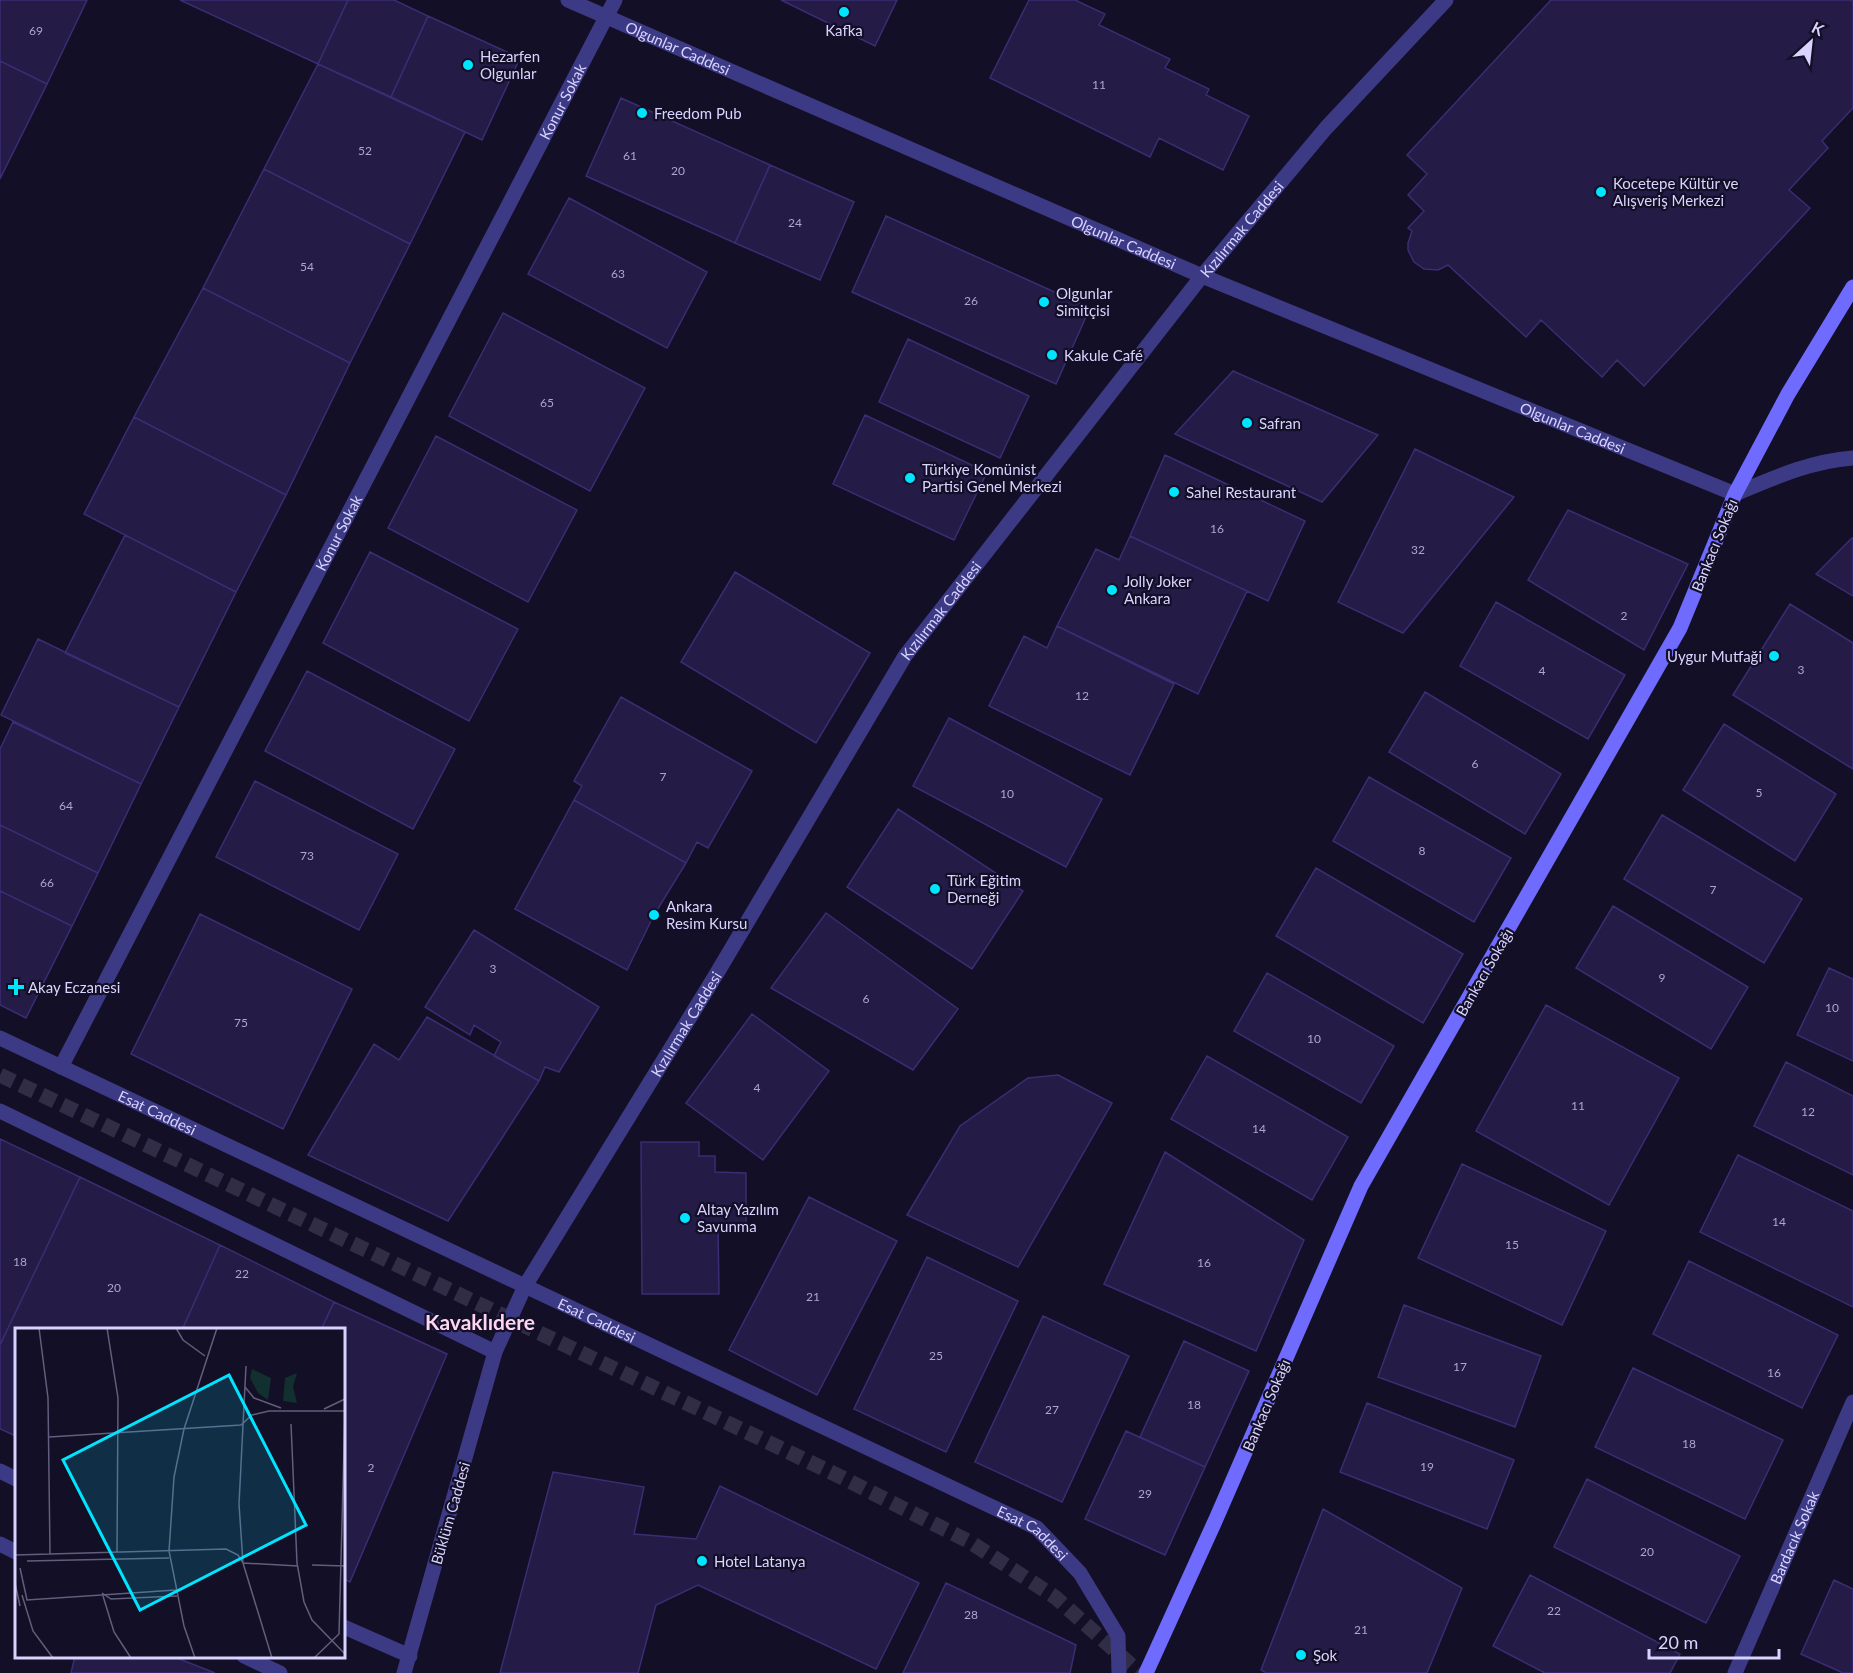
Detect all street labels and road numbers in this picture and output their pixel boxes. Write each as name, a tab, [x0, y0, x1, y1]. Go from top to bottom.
street label: Olgunlar Caddesi	[623, 17, 733, 79]
street label: Konur Sokak	[535, 60, 590, 142]
street label: Kızılırmak Caddesi	[1196, 177, 1287, 281]
street label: Olgunlar Caddesi	[1069, 211, 1179, 273]
street label: Olgunlar Caddesi	[1517, 398, 1628, 457]
street label: Konur Sokak	[311, 491, 366, 574]
street label: Bankacı Sokağı	[1687, 496, 1741, 594]
street label: Kızılırmak Caddesi	[896, 558, 985, 663]
street label: Bankacı Sokağı	[1452, 925, 1516, 1019]
street label: Kızılırmak Caddesi	[647, 968, 725, 1080]
street label: Esat Caddesi	[116, 1086, 199, 1138]
street label: Esat Caddesi	[555, 1294, 639, 1346]
street label: Bankacı Sokağı	[1239, 1356, 1293, 1454]
street label: Büklüm Caddesi	[427, 1460, 473, 1566]
street label: Bardacık Sokak	[1766, 1488, 1822, 1587]
street label: Esat Caddesi	[994, 1502, 1072, 1564]

